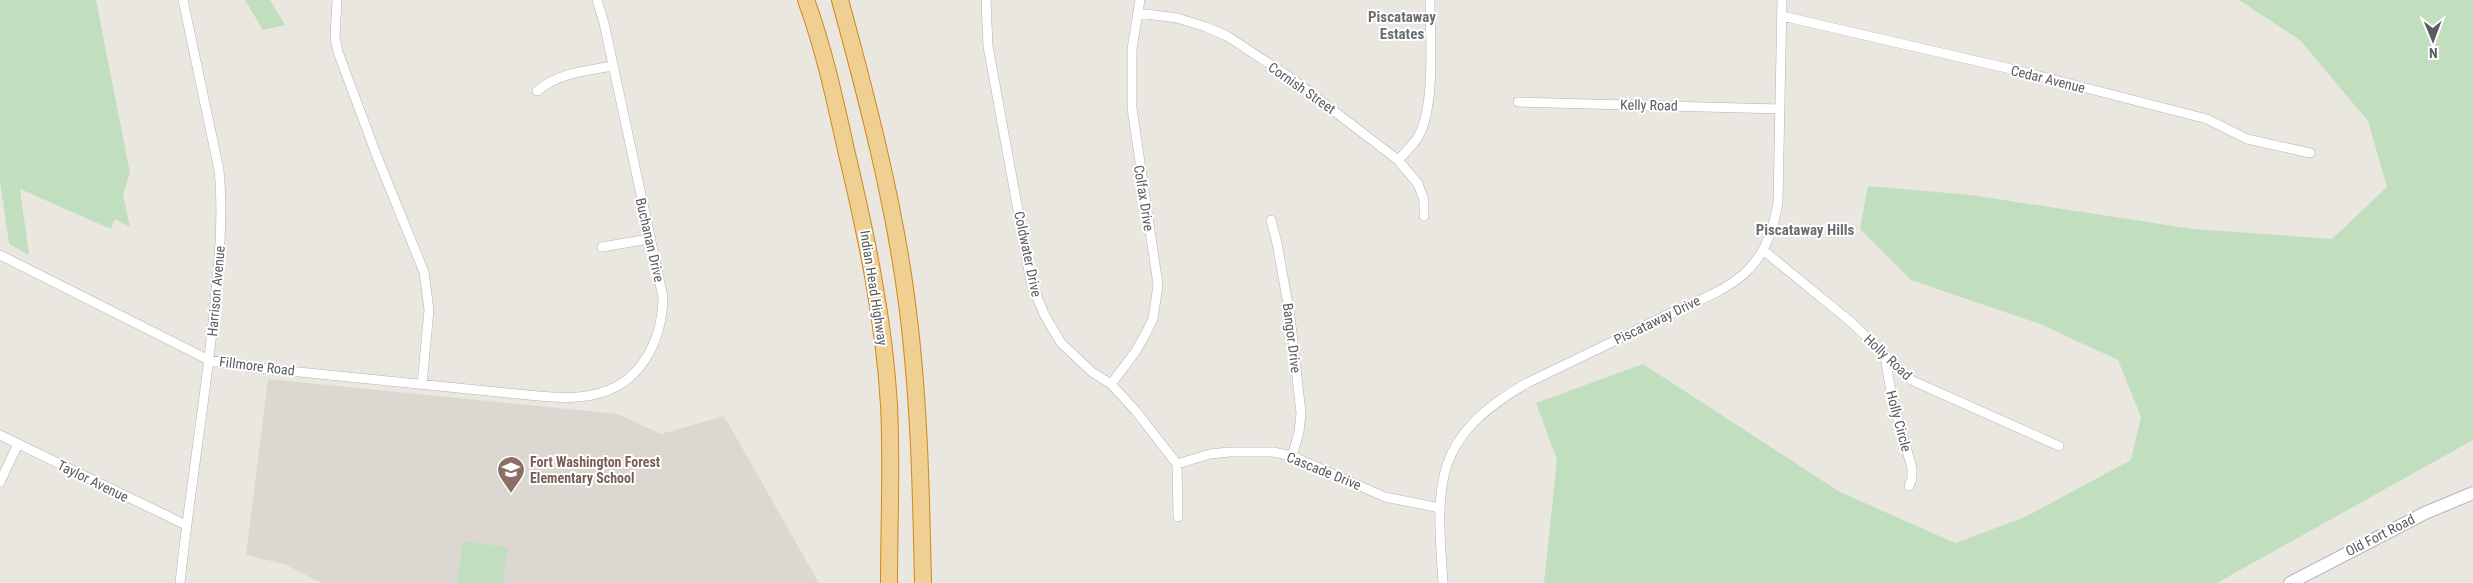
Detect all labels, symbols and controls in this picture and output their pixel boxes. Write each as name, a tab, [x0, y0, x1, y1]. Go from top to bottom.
district label: Piscataway Estates	[1368, 8, 1436, 43]
north arrow	[2408, 15, 2458, 65]
text: N	[2429, 45, 2438, 61]
street label: Cornish Street	[1265, 59, 1339, 117]
street label: Cedar Avenue	[2009, 62, 2087, 96]
street label: Kelly Road	[1620, 96, 1678, 114]
street label: Colfax Drive	[1131, 164, 1157, 233]
street label: Buchanan Drive	[633, 196, 668, 284]
street label: Coldwater Drive	[1011, 210, 1045, 299]
district label: Piscataway Hills	[1756, 221, 1855, 239]
street label: Indian Head Highway	[857, 229, 891, 347]
street label: Harrison Avenue	[204, 245, 228, 337]
street label: Piscataway Drive	[1611, 292, 1703, 348]
street label: Bangor Drive	[1280, 302, 1304, 374]
street label: Holly Road	[1861, 331, 1915, 383]
street label: Fillmore Road	[218, 353, 296, 379]
street label: Holly Circle	[1883, 389, 1915, 454]
street label: Cascade Drive	[1284, 449, 1364, 493]
place label: Fort Washington Forest Elementary School	[530, 454, 660, 486]
school or university icon: Fort Washington Forest Elementary School	[496, 455, 526, 494]
street label: Taylor Avenue	[55, 457, 131, 505]
street label: Old Fort Road	[2343, 511, 2417, 559]

